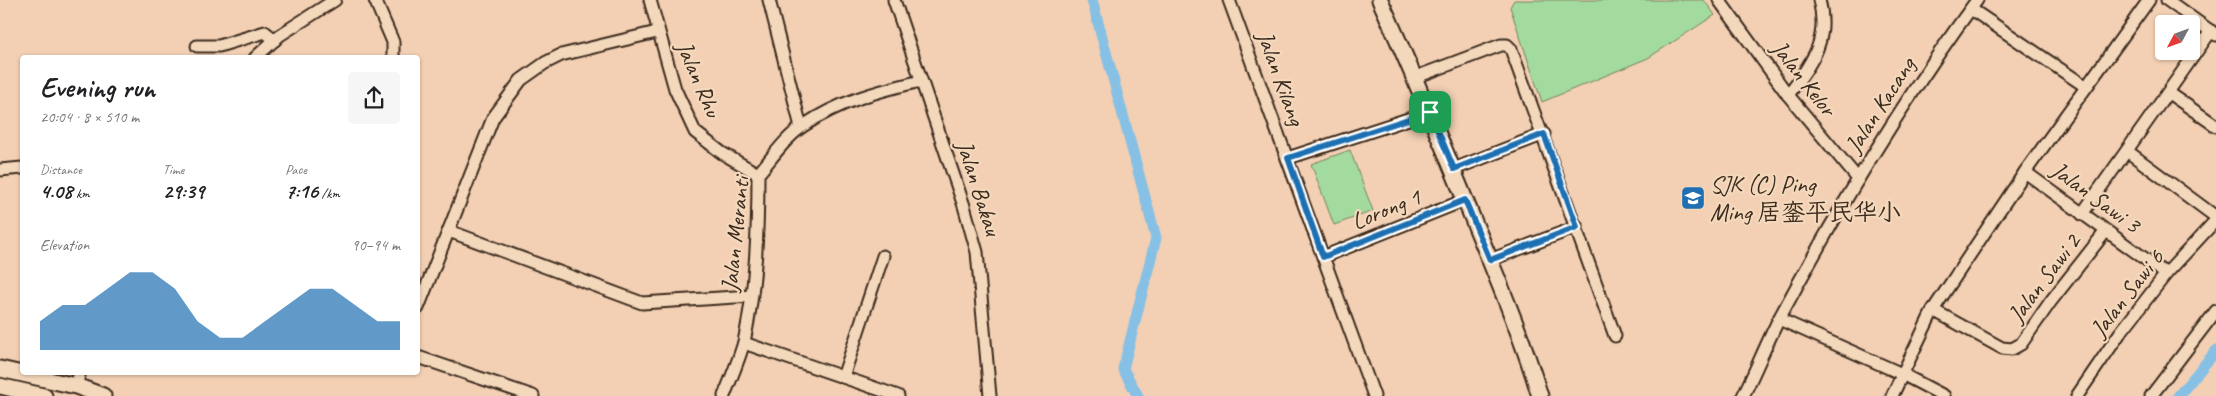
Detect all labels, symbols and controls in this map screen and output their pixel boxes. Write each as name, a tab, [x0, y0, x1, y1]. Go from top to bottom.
north arrow	[2155, 15, 2200, 60]
map controls	[2155, 15, 2200, 60]
street label: Jalan Kilang	[1250, 26, 1313, 132]
street label: Jalan Kelor	[1764, 33, 1844, 124]
street label: Jalan Rhu	[669, 36, 729, 123]
street label: Jalan Kacang	[1838, 50, 1923, 159]
text: Evening run	[40, 70, 155, 105]
button: share	[348, 72, 400, 124]
pin	[1409, 91, 1451, 133]
icon: arrive	[1416, 98, 1444, 126]
text: 20:04 · 8 × 510 m	[40, 107, 139, 127]
street label: Jalan Bakau	[949, 136, 1009, 241]
street label: Jalan Sawi 3	[2045, 154, 2148, 241]
text: Distance	[40, 161, 82, 178]
text: Time	[163, 161, 184, 178]
text: Pace	[285, 161, 307, 178]
place label: SJK (C) Ping Ming 居銮平民华小	[1710, 169, 1901, 227]
street label: Jalan Meranti	[714, 173, 756, 294]
text: 4.08	[40, 178, 73, 204]
text: 29:39	[163, 178, 204, 204]
text: 7:16	[285, 178, 318, 204]
street label: Lorong 1	[1347, 181, 1426, 236]
text: km	[73, 185, 90, 202]
text: /km	[318, 185, 340, 202]
school or university icon: SJK (C) Ping Ming 居銮平民华小	[1680, 185, 1706, 211]
street label: Jalan Sawi 2	[2000, 226, 2088, 329]
text: Elevation	[40, 235, 89, 255]
text: 90–94 m	[351, 235, 400, 255]
street label: Jalan Sawi 6	[2083, 242, 2171, 344]

